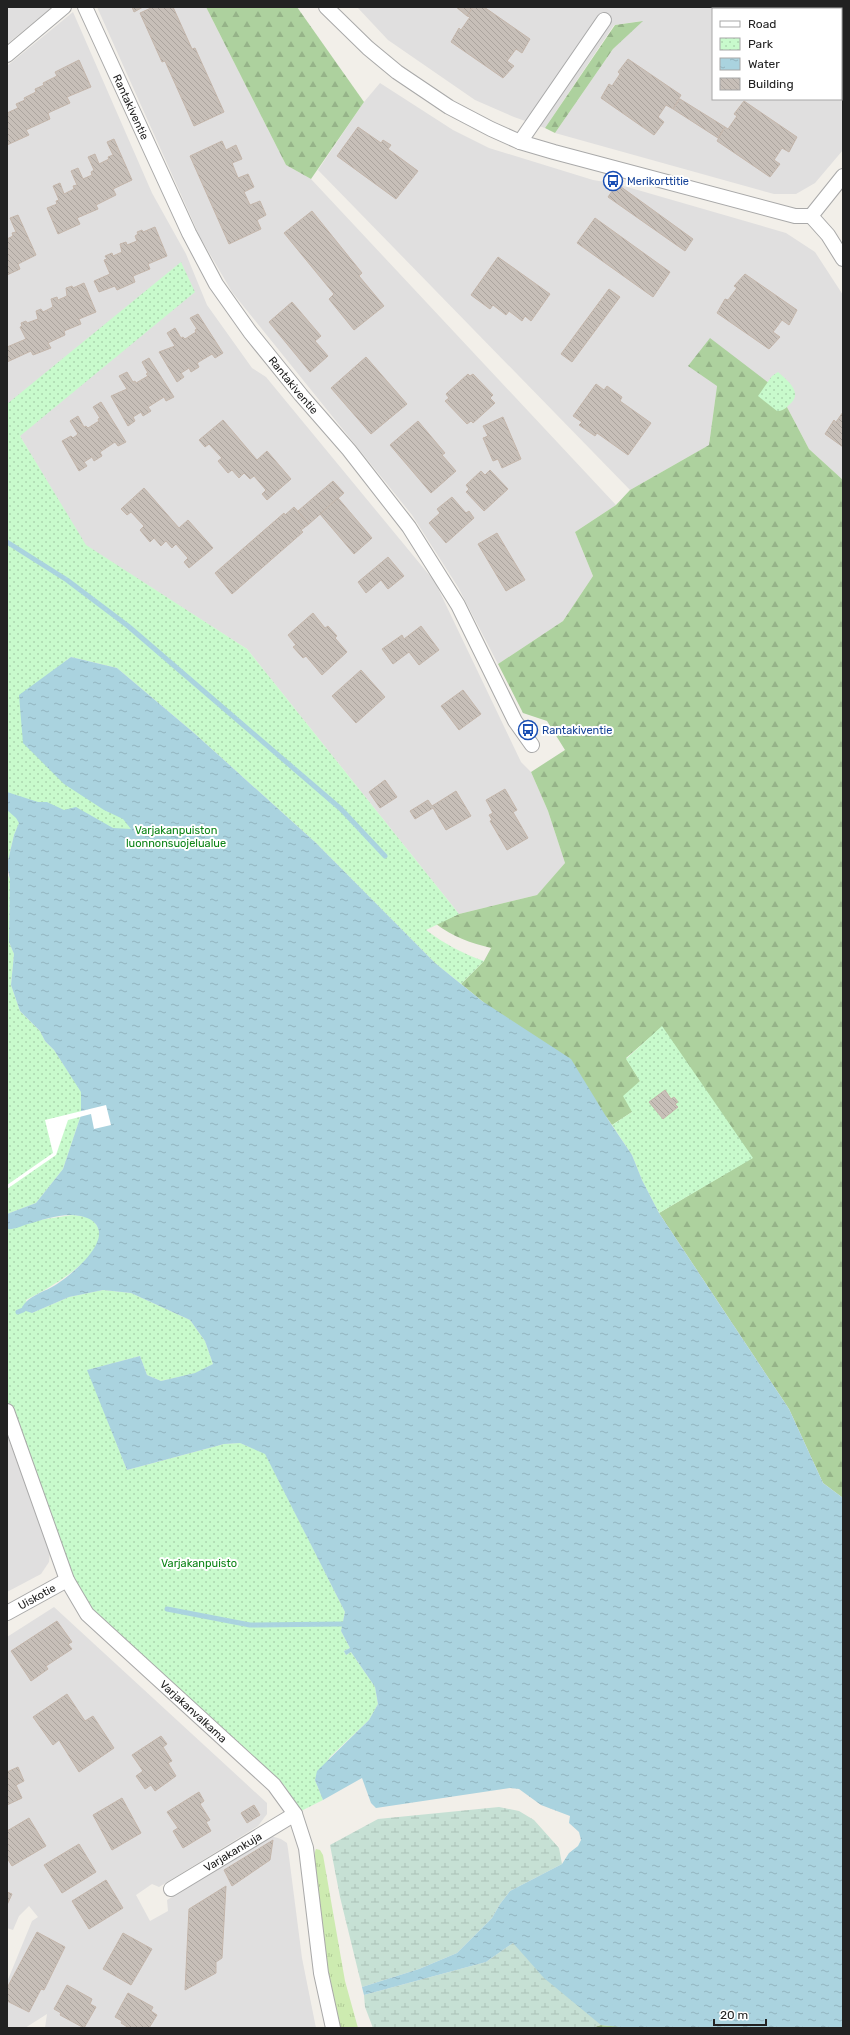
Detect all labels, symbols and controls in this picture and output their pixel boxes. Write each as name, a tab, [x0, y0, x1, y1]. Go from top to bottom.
legend	[712, 8, 842, 100]
text: Road	[748, 17, 776, 31]
text: Park	[748, 37, 774, 51]
text: Water	[748, 57, 780, 71]
street label: Rantakiventie	[110, 72, 151, 142]
text: Building	[748, 77, 794, 91]
bus stop icon: Merikorttitie	[602, 170, 624, 192]
place label: Merikorttitie	[627, 175, 689, 188]
street label: Rantakiventie	[266, 354, 321, 417]
bus stop icon: Rantakiventie	[517, 719, 539, 741]
place label: Rantakiventie	[542, 724, 612, 737]
park label: Varjakanpuiston luonnonsuojelualue	[126, 824, 226, 850]
park label: Varjakanpuisto	[161, 1557, 237, 1570]
street label: Uiskotie	[16, 1582, 58, 1613]
street label: Varjakanvalkama	[157, 1678, 229, 1746]
street label: Varjakankuja	[202, 1830, 264, 1875]
scale bar	[714, 2001, 766, 2027]
text: 20 m	[720, 2008, 748, 2022]

